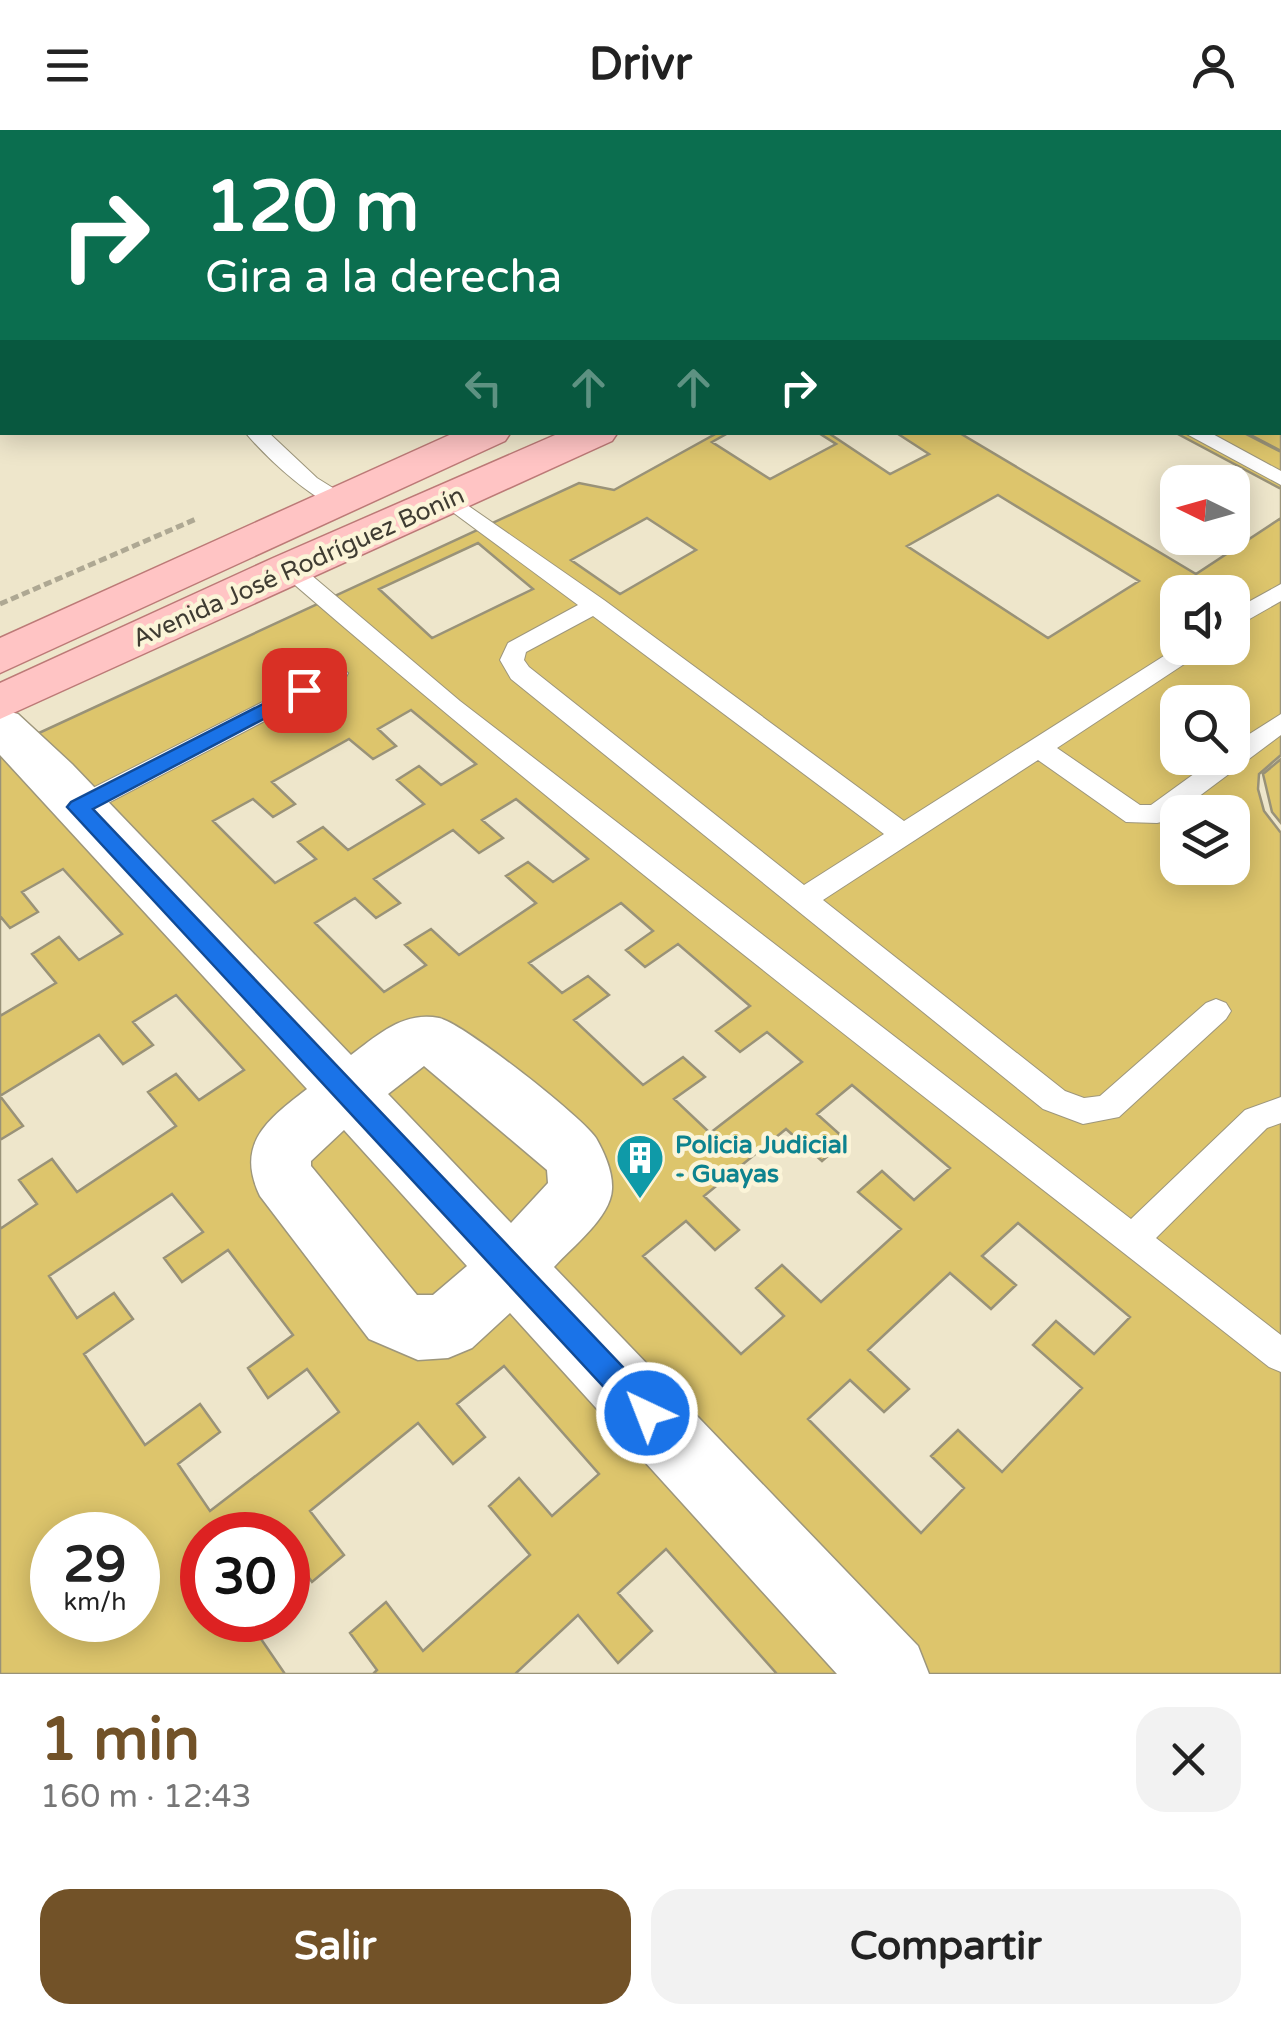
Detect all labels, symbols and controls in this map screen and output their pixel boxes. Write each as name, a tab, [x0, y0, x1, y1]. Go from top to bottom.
icon: menu	[40, 38, 95, 93]
text: Drivr	[589, 38, 692, 92]
icon: person	[1186, 38, 1241, 93]
text: 120 m	[205, 166, 419, 250]
icon: right	[40, 170, 170, 300]
text: Gira a la derecha	[205, 251, 562, 305]
icon: left	[456, 360, 511, 415]
icon: ahead	[561, 360, 616, 415]
icon: ahead	[666, 360, 721, 415]
icon: right	[771, 360, 826, 415]
north arrow	[1160, 465, 1250, 555]
map controls	[1160, 465, 1250, 885]
street label: Avenida José Rodríguez Bonín	[128, 480, 469, 654]
button: sound	[1160, 575, 1250, 665]
pin	[262, 648, 347, 733]
icon: arrive	[277, 663, 332, 718]
button: search	[1160, 685, 1250, 775]
button: layers	[1160, 795, 1250, 885]
place label: Policia Judicial - Guayas	[675, 1130, 848, 1189]
building icon: Policia Judicial - Guayas	[614, 1132, 666, 1200]
position arrow	[595, 1361, 699, 1465]
speed limit sign: 30	[180, 1512, 310, 1642]
text: 29	[64, 1535, 126, 1595]
text: km/h	[64, 1587, 126, 1617]
text: 1 min	[40, 1704, 200, 1776]
button: close	[1136, 1707, 1241, 1812]
text: 160 m · 12:43	[40, 1778, 252, 1816]
button: Salir	[40, 1889, 631, 2004]
button: Compartir	[651, 1889, 1241, 2004]

